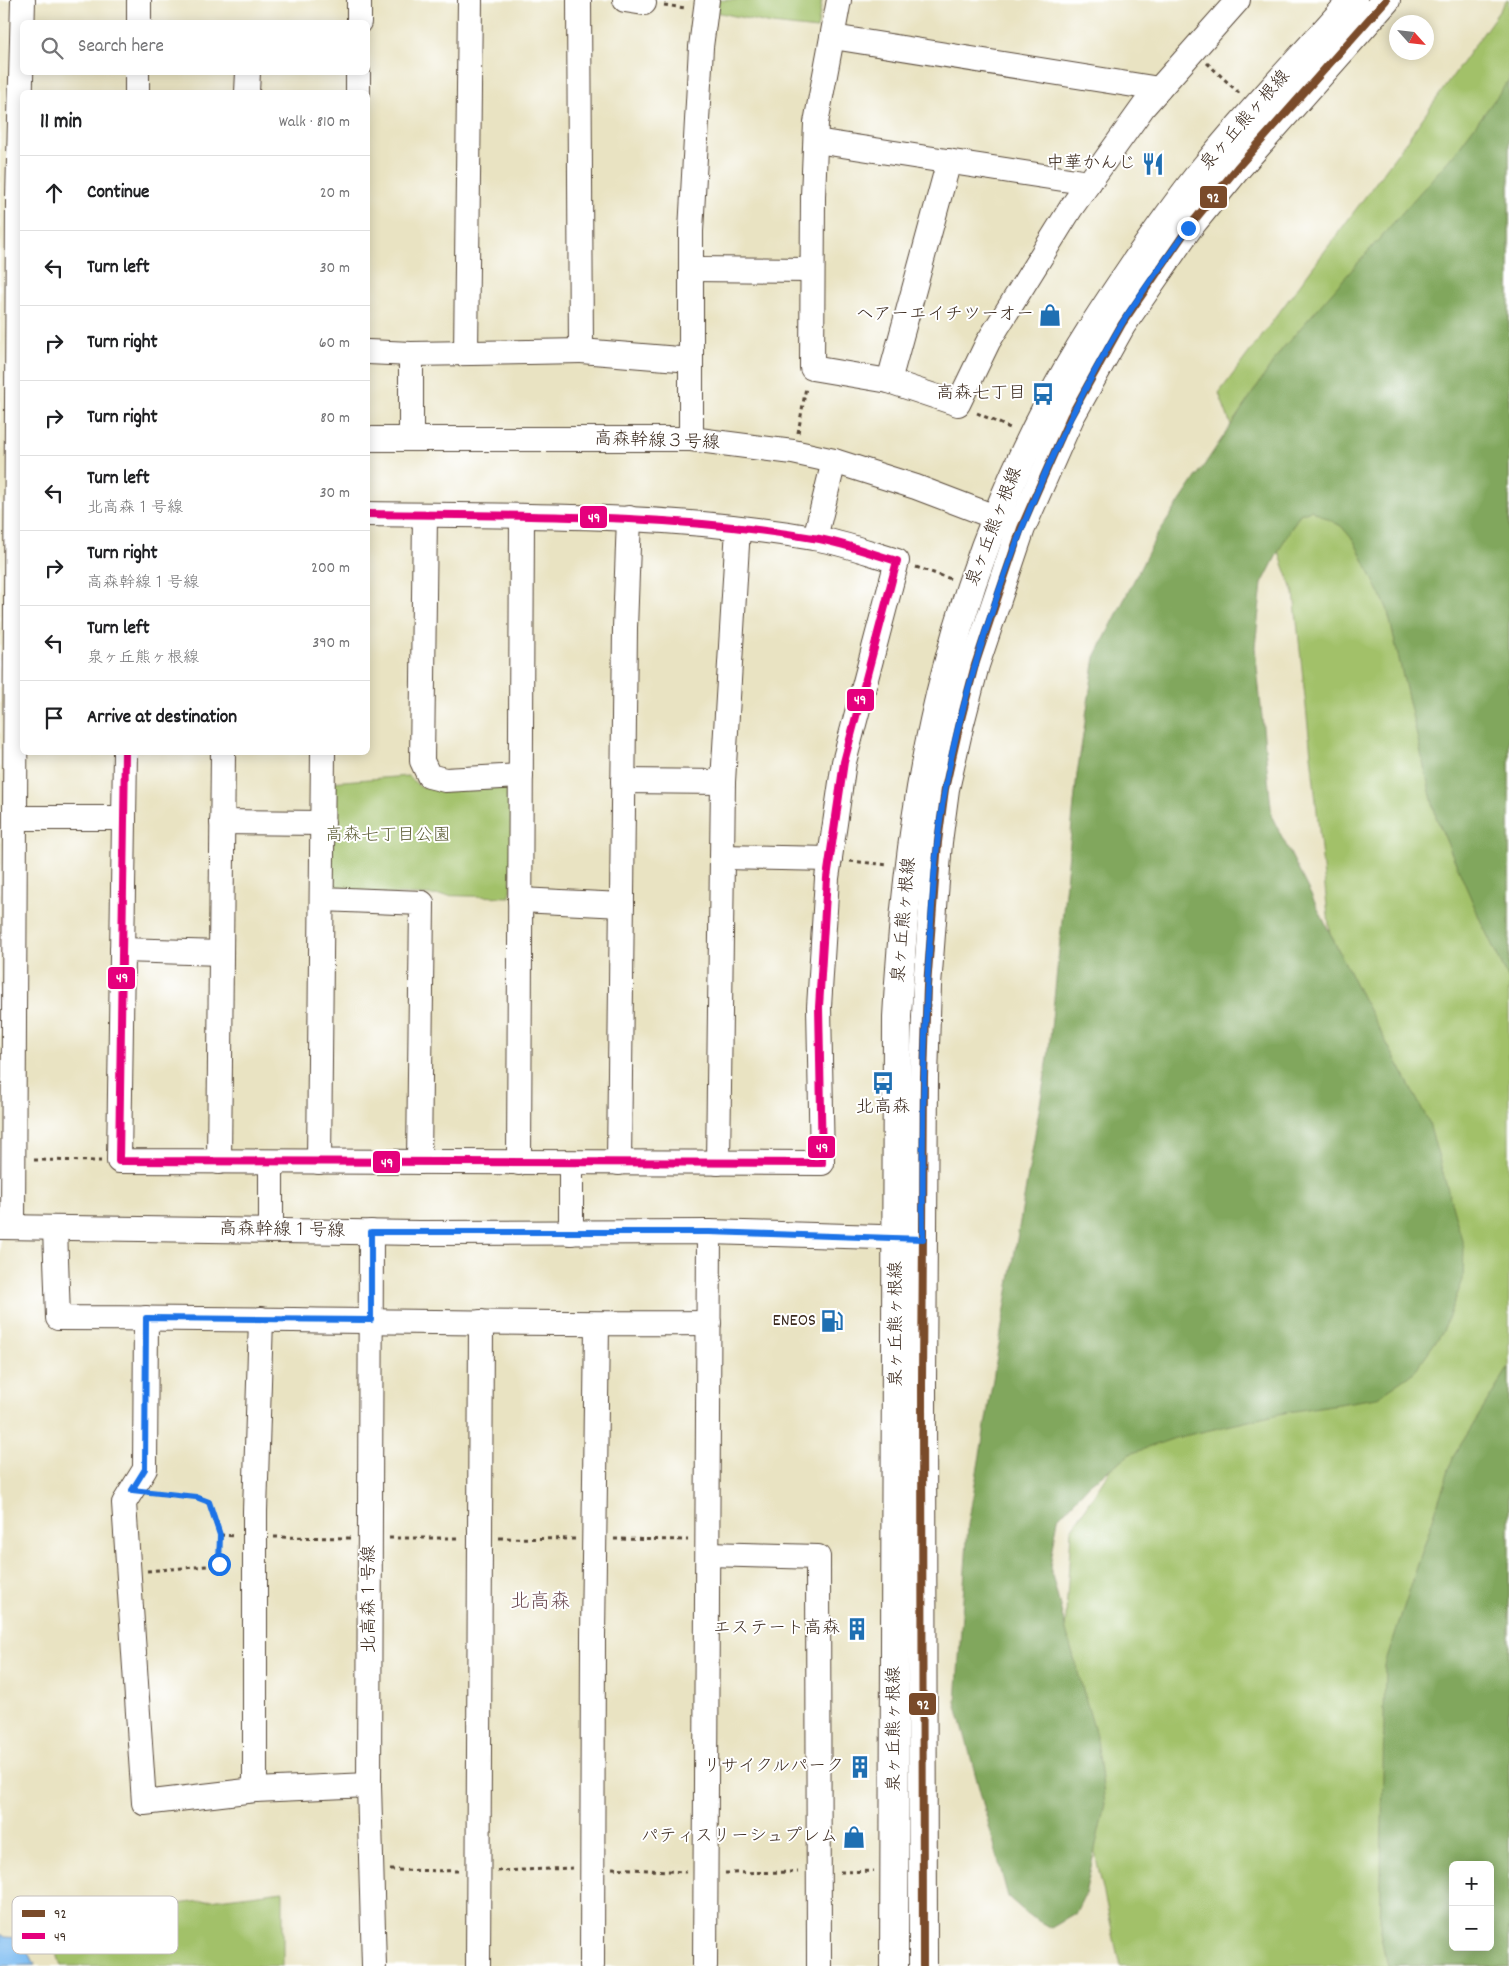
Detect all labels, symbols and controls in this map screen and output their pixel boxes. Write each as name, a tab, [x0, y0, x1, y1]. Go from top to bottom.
north arrow	[1389, 15, 1434, 60]
search box	[20, 20, 370, 75]
icon: search	[38, 34, 66, 62]
text: Search here	[78, 34, 164, 61]
street label: 泉ヶ丘熊ヶ根線	[1195, 65, 1297, 177]
text: 11 min	[40, 108, 82, 138]
text: Walk · 810 m	[279, 111, 350, 134]
restaurant icon: 中華かんじ	[1140, 151, 1166, 177]
place label: 中華かんじ	[1046, 152, 1136, 177]
icon: ahead	[40, 179, 68, 207]
text: Continue	[87, 180, 149, 207]
text: 20 m	[320, 182, 350, 205]
line badge: 92	[1199, 185, 1228, 209]
text: 92	[1207, 189, 1219, 209]
route end	[1177, 217, 1200, 240]
icon: left	[40, 254, 68, 282]
text: Turn left	[87, 255, 150, 282]
text: 30 m	[320, 257, 350, 280]
shop icon: ヘアーエイチツーオー	[1037, 302, 1063, 328]
place label: ヘアーエイチツーオー	[856, 303, 1034, 328]
icon: right	[40, 329, 68, 357]
text: Turn right	[87, 330, 158, 357]
text: 60 m	[319, 332, 350, 355]
bus stop icon: 高森七丁目	[1030, 381, 1056, 407]
place label: 高森七丁目	[936, 382, 1026, 407]
icon: right	[40, 404, 68, 432]
text: Turn right	[87, 405, 158, 432]
text: 80 m	[320, 407, 350, 430]
street label: 高森幹線３号線	[594, 427, 720, 457]
street label: 泉ヶ丘熊ヶ根線	[961, 464, 1029, 590]
text: Turn left	[87, 466, 150, 493]
icon: left	[40, 479, 68, 507]
text: 30 m	[320, 482, 350, 505]
text: 北高森１号線	[87, 497, 183, 520]
line badge: 49	[579, 505, 608, 529]
text: 49	[588, 509, 600, 529]
text: Turn right	[87, 541, 158, 568]
icon: right	[40, 554, 68, 582]
text: 200 m	[311, 557, 350, 580]
text: 高森幹線１号線	[87, 572, 199, 595]
text: Turn left	[87, 616, 150, 643]
icon: left	[40, 629, 68, 657]
text: 390 m	[312, 632, 350, 655]
text: 泉ヶ丘熊ヶ根線	[87, 647, 199, 670]
line badge: 49	[846, 688, 875, 712]
text: 49	[854, 691, 866, 711]
icon: arrive	[40, 704, 68, 732]
text: Arrive at destination	[87, 705, 237, 732]
park label: 高森七丁目公園	[325, 824, 451, 849]
street label: 泉ヶ丘熊ヶ根線	[887, 856, 923, 984]
line badge: 49	[107, 966, 136, 990]
text: 49	[116, 969, 128, 989]
bus stop icon: 北高森	[870, 1070, 896, 1096]
place label: 北高森	[856, 1096, 910, 1121]
line badge: 49	[807, 1135, 836, 1159]
text: 49	[816, 1139, 828, 1159]
line badge: 49	[372, 1150, 401, 1174]
text: 49	[381, 1154, 393, 1174]
street label: 高森幹線１号線	[219, 1217, 345, 1245]
street label: 泉ヶ丘熊ヶ根線	[885, 1261, 910, 1387]
fuel station icon: ENEOS	[819, 1308, 845, 1334]
place label: ENEOS	[772, 1309, 816, 1334]
street label: 北高森１号線	[358, 1545, 383, 1653]
route start	[208, 1553, 231, 1576]
district label: 北高森	[510, 1589, 570, 1617]
building icon: エステート高森	[844, 1616, 870, 1642]
place label: エステート高森	[713, 1617, 840, 1642]
street label: 泉ヶ丘熊ヶ根線	[883, 1666, 908, 1792]
line badge: 92	[908, 1692, 937, 1716]
text: 92	[917, 1696, 929, 1716]
building icon: リサイクルパーク	[847, 1754, 873, 1780]
place label: リサイクルパーク	[703, 1755, 844, 1780]
shop icon: パティスリーシュプレム	[841, 1824, 867, 1850]
place label: パティスリーシュプレム	[641, 1825, 838, 1850]
map controls	[1449, 1861, 1494, 1951]
button: +	[1449, 1861, 1494, 1906]
legend	[12, 1896, 178, 1954]
text: 92	[54, 1905, 67, 1925]
button: −	[1449, 1906, 1494, 1951]
text: 49	[54, 1928, 66, 1948]

